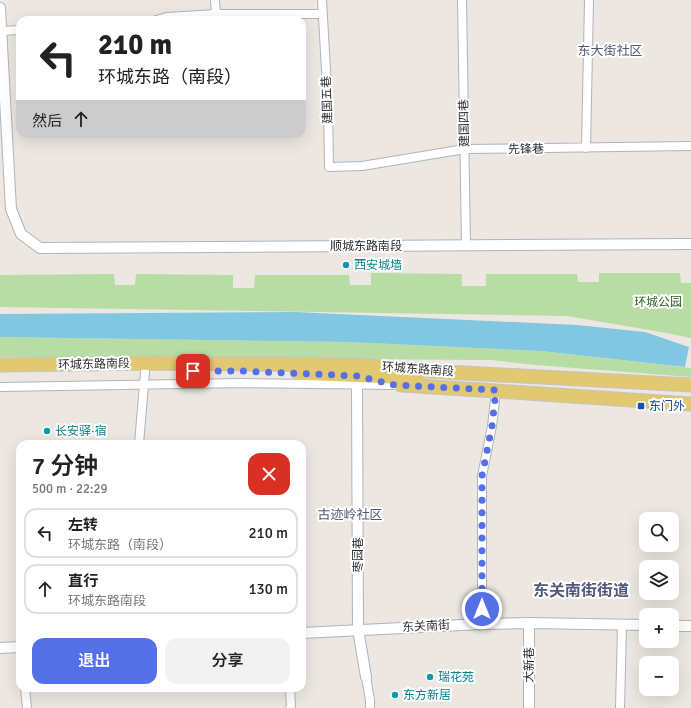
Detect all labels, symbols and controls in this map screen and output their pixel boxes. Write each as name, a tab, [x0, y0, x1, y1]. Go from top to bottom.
text: 210 m	[98, 28, 172, 62]
icon: left	[32, 32, 84, 84]
district label: 东大街社区	[577, 43, 643, 59]
text: 环城东路（南段）	[98, 66, 242, 88]
street label: 建国五巷	[319, 76, 336, 124]
street label: 建国四巷	[457, 99, 472, 147]
icon: ahead	[70, 108, 92, 130]
text: 然后	[32, 112, 62, 130]
street label: 先锋巷	[508, 142, 544, 157]
street label: 顺城东路南段	[330, 239, 402, 254]
place label: 西安城墙	[354, 258, 402, 273]
marker: 西安城墙	[341, 260, 351, 270]
park label: 环城公园	[634, 295, 682, 310]
pin	[176, 354, 210, 388]
street label: 环城东路南段	[58, 356, 130, 373]
icon: arrive	[182, 360, 204, 382]
street label: 环城东路南段	[382, 360, 454, 379]
place label: 东门外	[649, 399, 685, 414]
marker: 东门外	[636, 401, 646, 411]
place label: 长安驿·宿	[55, 424, 107, 439]
marker: 长安驿·宿	[42, 426, 52, 436]
text: 7 分钟	[32, 451, 98, 481]
button: close	[248, 453, 290, 495]
text: 500 m · 22:29	[32, 481, 108, 497]
district label: 古迹岭社区	[317, 507, 383, 523]
map controls	[639, 512, 679, 696]
button: search	[639, 512, 679, 552]
text: 左转	[68, 516, 98, 534]
icon: left	[34, 522, 56, 544]
text: 210 m	[248, 524, 288, 542]
text: 环城东路（南段）	[68, 537, 172, 553]
street label: 枣园巷	[351, 537, 366, 573]
button: layers	[639, 560, 679, 600]
text: 直行	[68, 572, 98, 590]
icon: ahead	[34, 578, 56, 600]
text: 130 m	[248, 580, 288, 598]
district label: 东关南街街道	[533, 581, 629, 601]
position arrow	[461, 588, 503, 630]
text: 环城东路南段	[68, 593, 146, 609]
button: +	[639, 608, 679, 648]
street label: 东关南街	[402, 618, 450, 635]
button: 退出	[32, 638, 157, 684]
button: 分享	[165, 638, 290, 684]
street label: 大新巷	[522, 647, 537, 683]
button: −	[639, 656, 679, 696]
place label: 瑞花苑	[438, 670, 474, 685]
marker: 瑞花苑	[425, 672, 435, 682]
place label: 东方新居	[403, 688, 451, 703]
marker: 东方新居	[390, 690, 400, 700]

